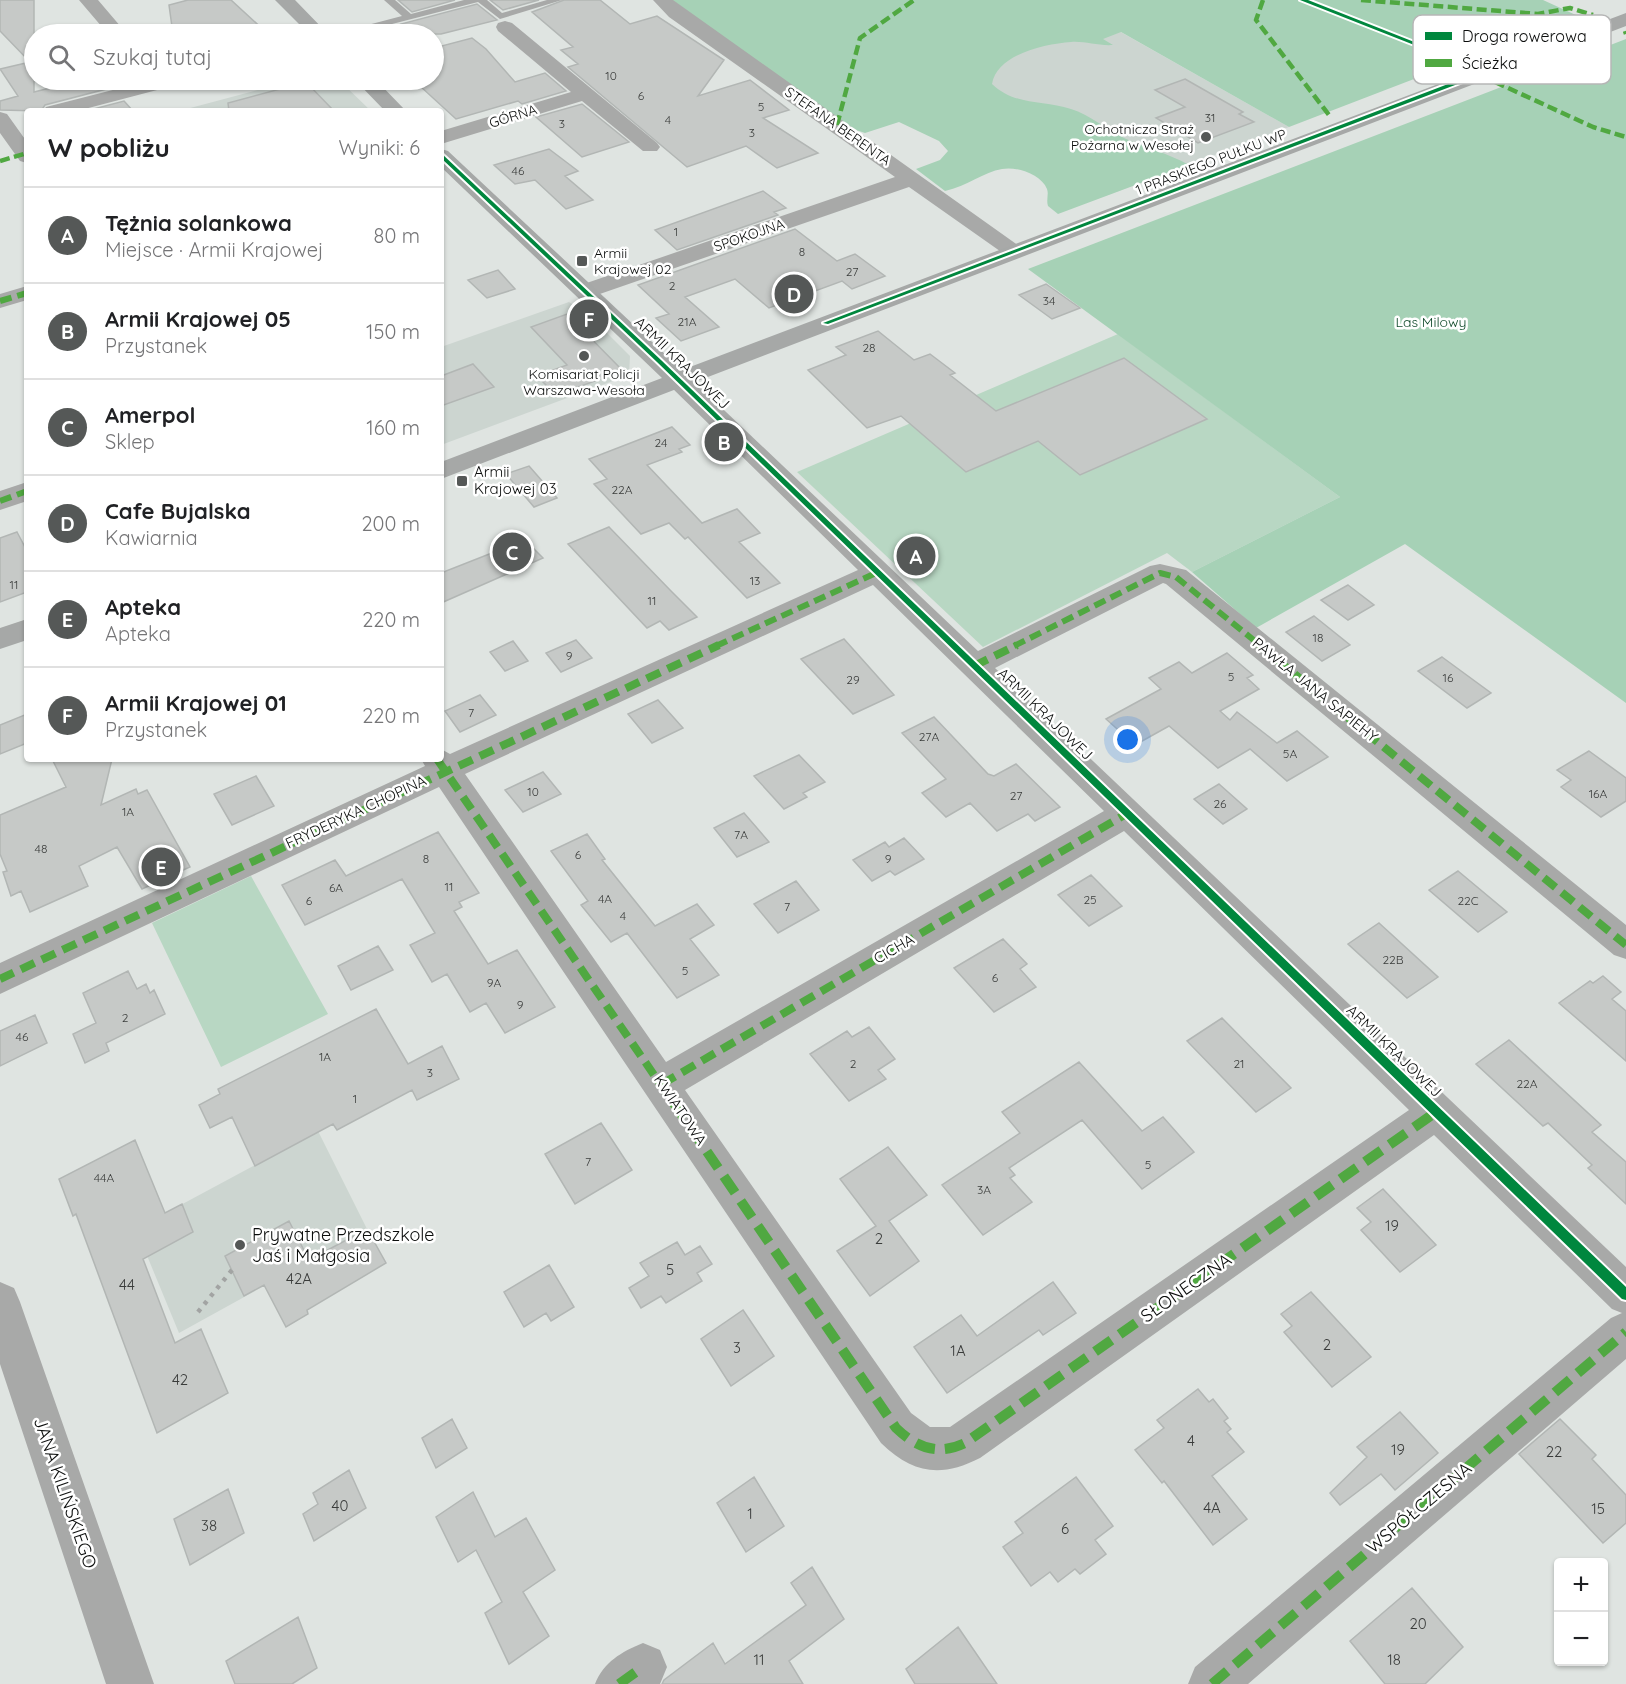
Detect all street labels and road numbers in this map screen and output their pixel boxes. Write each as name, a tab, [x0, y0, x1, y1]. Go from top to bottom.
street label: STEFANA BERENTA	[782, 83, 894, 169]
street label: GÓRNA	[487, 100, 539, 132]
street label: 1 PRASKIEGO PUŁKU WP	[1133, 125, 1289, 199]
street label: SPOKOJNA	[711, 214, 787, 256]
street label: ARMII KRAJOWEJ	[631, 312, 734, 413]
street label: PAWŁA JANA SAPIEHY	[1249, 633, 1382, 746]
street label: ARMII KRAJOWEJ	[994, 663, 1097, 764]
street label: FRYDERYKA CHOPINA	[282, 770, 430, 853]
street label: CICHA	[870, 929, 918, 968]
street label: ARMII KRAJOWEJ	[1343, 1000, 1446, 1101]
street label: KWIATOWA	[650, 1071, 711, 1149]
street label: SŁONECZNA	[1136, 1248, 1236, 1327]
street label: JANA KILIŃSKIEGO	[29, 1414, 102, 1571]
street label: WSPÓŁCZESNA	[1361, 1457, 1476, 1558]

